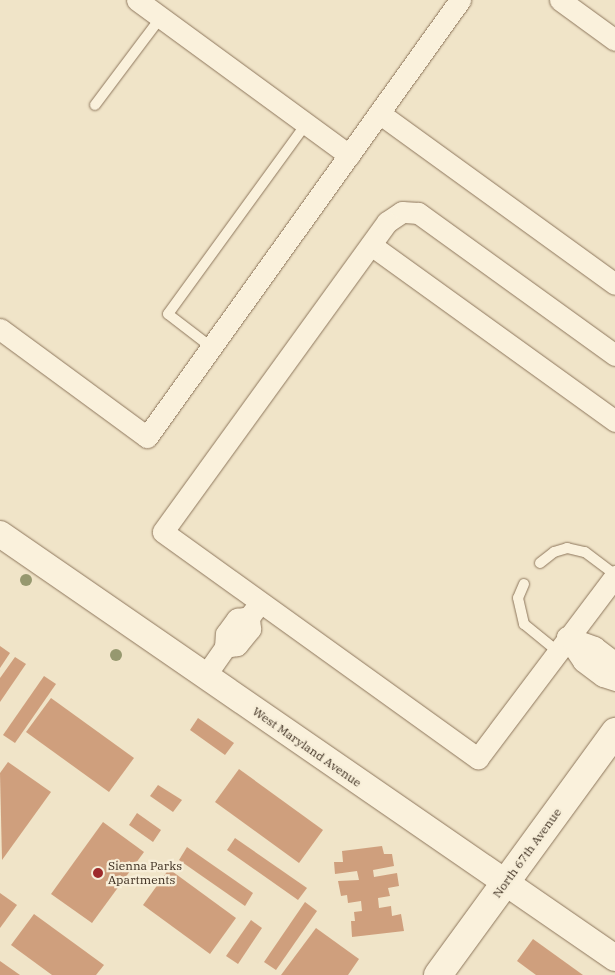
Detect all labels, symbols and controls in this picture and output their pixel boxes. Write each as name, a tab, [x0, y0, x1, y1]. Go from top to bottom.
street label: West Maryland Avenue	[250, 704, 364, 790]
street label: North 67th Avenue	[490, 805, 564, 901]
place label: Sienna Parks Apartments	[108, 859, 182, 887]
marker: Sienna Parks Apartments	[92, 867, 104, 879]

